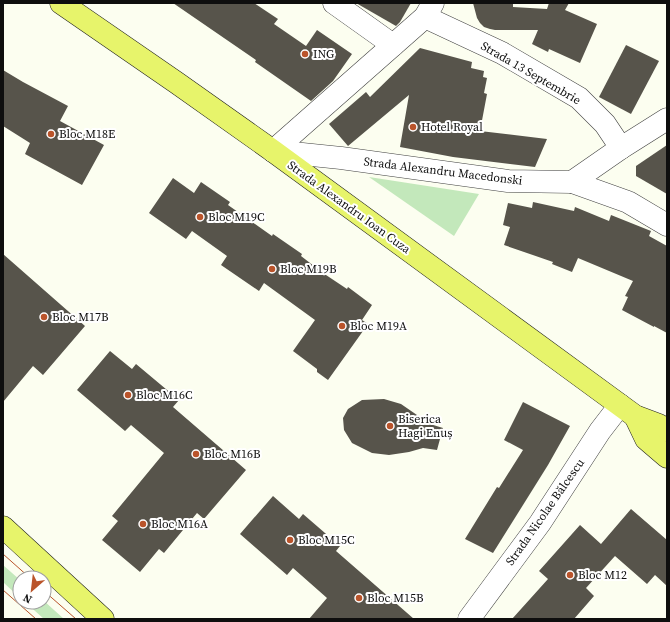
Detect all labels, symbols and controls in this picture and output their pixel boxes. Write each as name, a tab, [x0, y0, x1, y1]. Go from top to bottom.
street label: Strada 13 Septembrie	[478, 38, 584, 108]
place label: ING	[313, 46, 334, 62]
marker: ING	[300, 49, 310, 59]
place label: Hotel Royal	[421, 119, 483, 135]
marker: Hotel Royal	[408, 122, 418, 132]
place label: Bloc M18E	[59, 126, 115, 142]
marker: Bloc M18E	[46, 129, 56, 139]
street label: Strada Alexandru Macedonski	[363, 153, 524, 189]
street label: Strada Alexandru Ioan Cuza	[284, 157, 414, 258]
place label: Bloc M19C	[208, 209, 265, 225]
marker: Bloc M19C	[195, 212, 205, 222]
place label: Bloc M19B	[280, 261, 337, 277]
marker: Bloc M19B	[267, 264, 277, 274]
place label: Bloc M17B	[52, 309, 109, 325]
marker: Bloc M17B	[39, 312, 49, 322]
place label: Bloc M19A	[350, 318, 407, 334]
marker: Bloc M19A	[337, 321, 347, 331]
place label: Bloc M16C	[136, 387, 193, 403]
marker: Bloc M16C	[123, 390, 133, 400]
place label: Biserica Hagi Enuș	[398, 411, 452, 441]
marker: Biserica Hagi Enuș	[385, 421, 395, 431]
place label: Bloc M16B	[204, 446, 261, 462]
marker: Bloc M16B	[191, 449, 201, 459]
street label: Strada Nicolae Bălcescu	[502, 455, 588, 569]
place label: Bloc M16A	[151, 516, 208, 532]
marker: Bloc M16A	[138, 519, 148, 529]
place label: Bloc M15C	[298, 532, 355, 548]
marker: Bloc M15C	[285, 535, 295, 545]
place label: Bloc M12	[578, 567, 627, 583]
north arrow	[12, 570, 52, 610]
marker: Bloc M12	[565, 570, 575, 580]
text: N	[20, 590, 35, 607]
place label: Bloc M15B	[367, 590, 424, 606]
marker: Bloc M15B	[354, 593, 364, 603]

